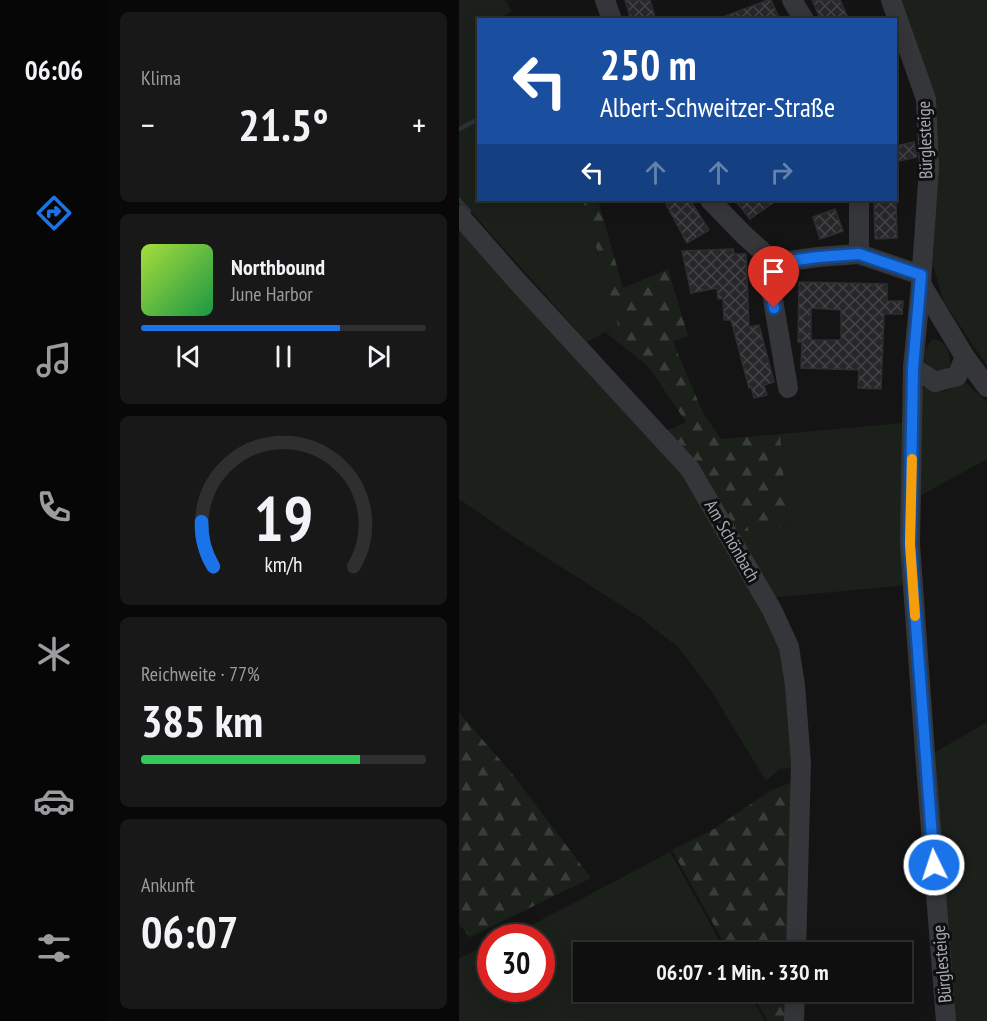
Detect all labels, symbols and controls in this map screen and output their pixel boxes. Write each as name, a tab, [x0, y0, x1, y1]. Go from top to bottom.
text: 250 m	[600, 37, 697, 92]
icon: left	[501, 42, 579, 120]
text: 06:06	[25, 53, 83, 87]
text: Klima	[141, 65, 181, 91]
text: Albert-Schweitzer-Straße	[600, 90, 835, 124]
text: 21.5°	[238, 95, 329, 153]
street label: Bürglesteige	[912, 101, 937, 179]
text: −	[141, 103, 155, 146]
text: +	[412, 103, 426, 146]
icon: left	[576, 156, 609, 189]
icon: ahead	[639, 156, 672, 189]
icon: ahead	[702, 156, 735, 189]
icon: right	[765, 156, 798, 189]
icon: directions	[33, 192, 75, 234]
pin	[748, 246, 799, 308]
text: Northbound	[231, 253, 325, 281]
icon: arrive	[757, 255, 790, 288]
text: June Harbor	[231, 281, 313, 307]
icon: music	[33, 339, 75, 381]
icon: previous	[172, 340, 205, 373]
icon: pause	[267, 340, 300, 373]
icon: next	[362, 340, 395, 373]
text: 19	[254, 478, 313, 559]
icon: phone	[33, 486, 75, 528]
street label: Am Schönbach	[700, 496, 765, 586]
text: km/h	[264, 551, 303, 579]
icon: climate	[33, 633, 75, 675]
text: Reichweite · 77%	[141, 661, 260, 687]
text: 385 km	[141, 691, 263, 749]
icon: car	[33, 780, 75, 822]
position arrow	[902, 833, 966, 897]
text: Ankunft	[141, 872, 195, 898]
text: 06:07	[141, 902, 238, 960]
speed limit sign: 30	[477, 924, 555, 1002]
street label: Bürglesteige	[927, 924, 956, 1004]
icon: filters	[33, 927, 75, 969]
text: 06:07 · 1 Min. · 330 m	[656, 958, 829, 986]

